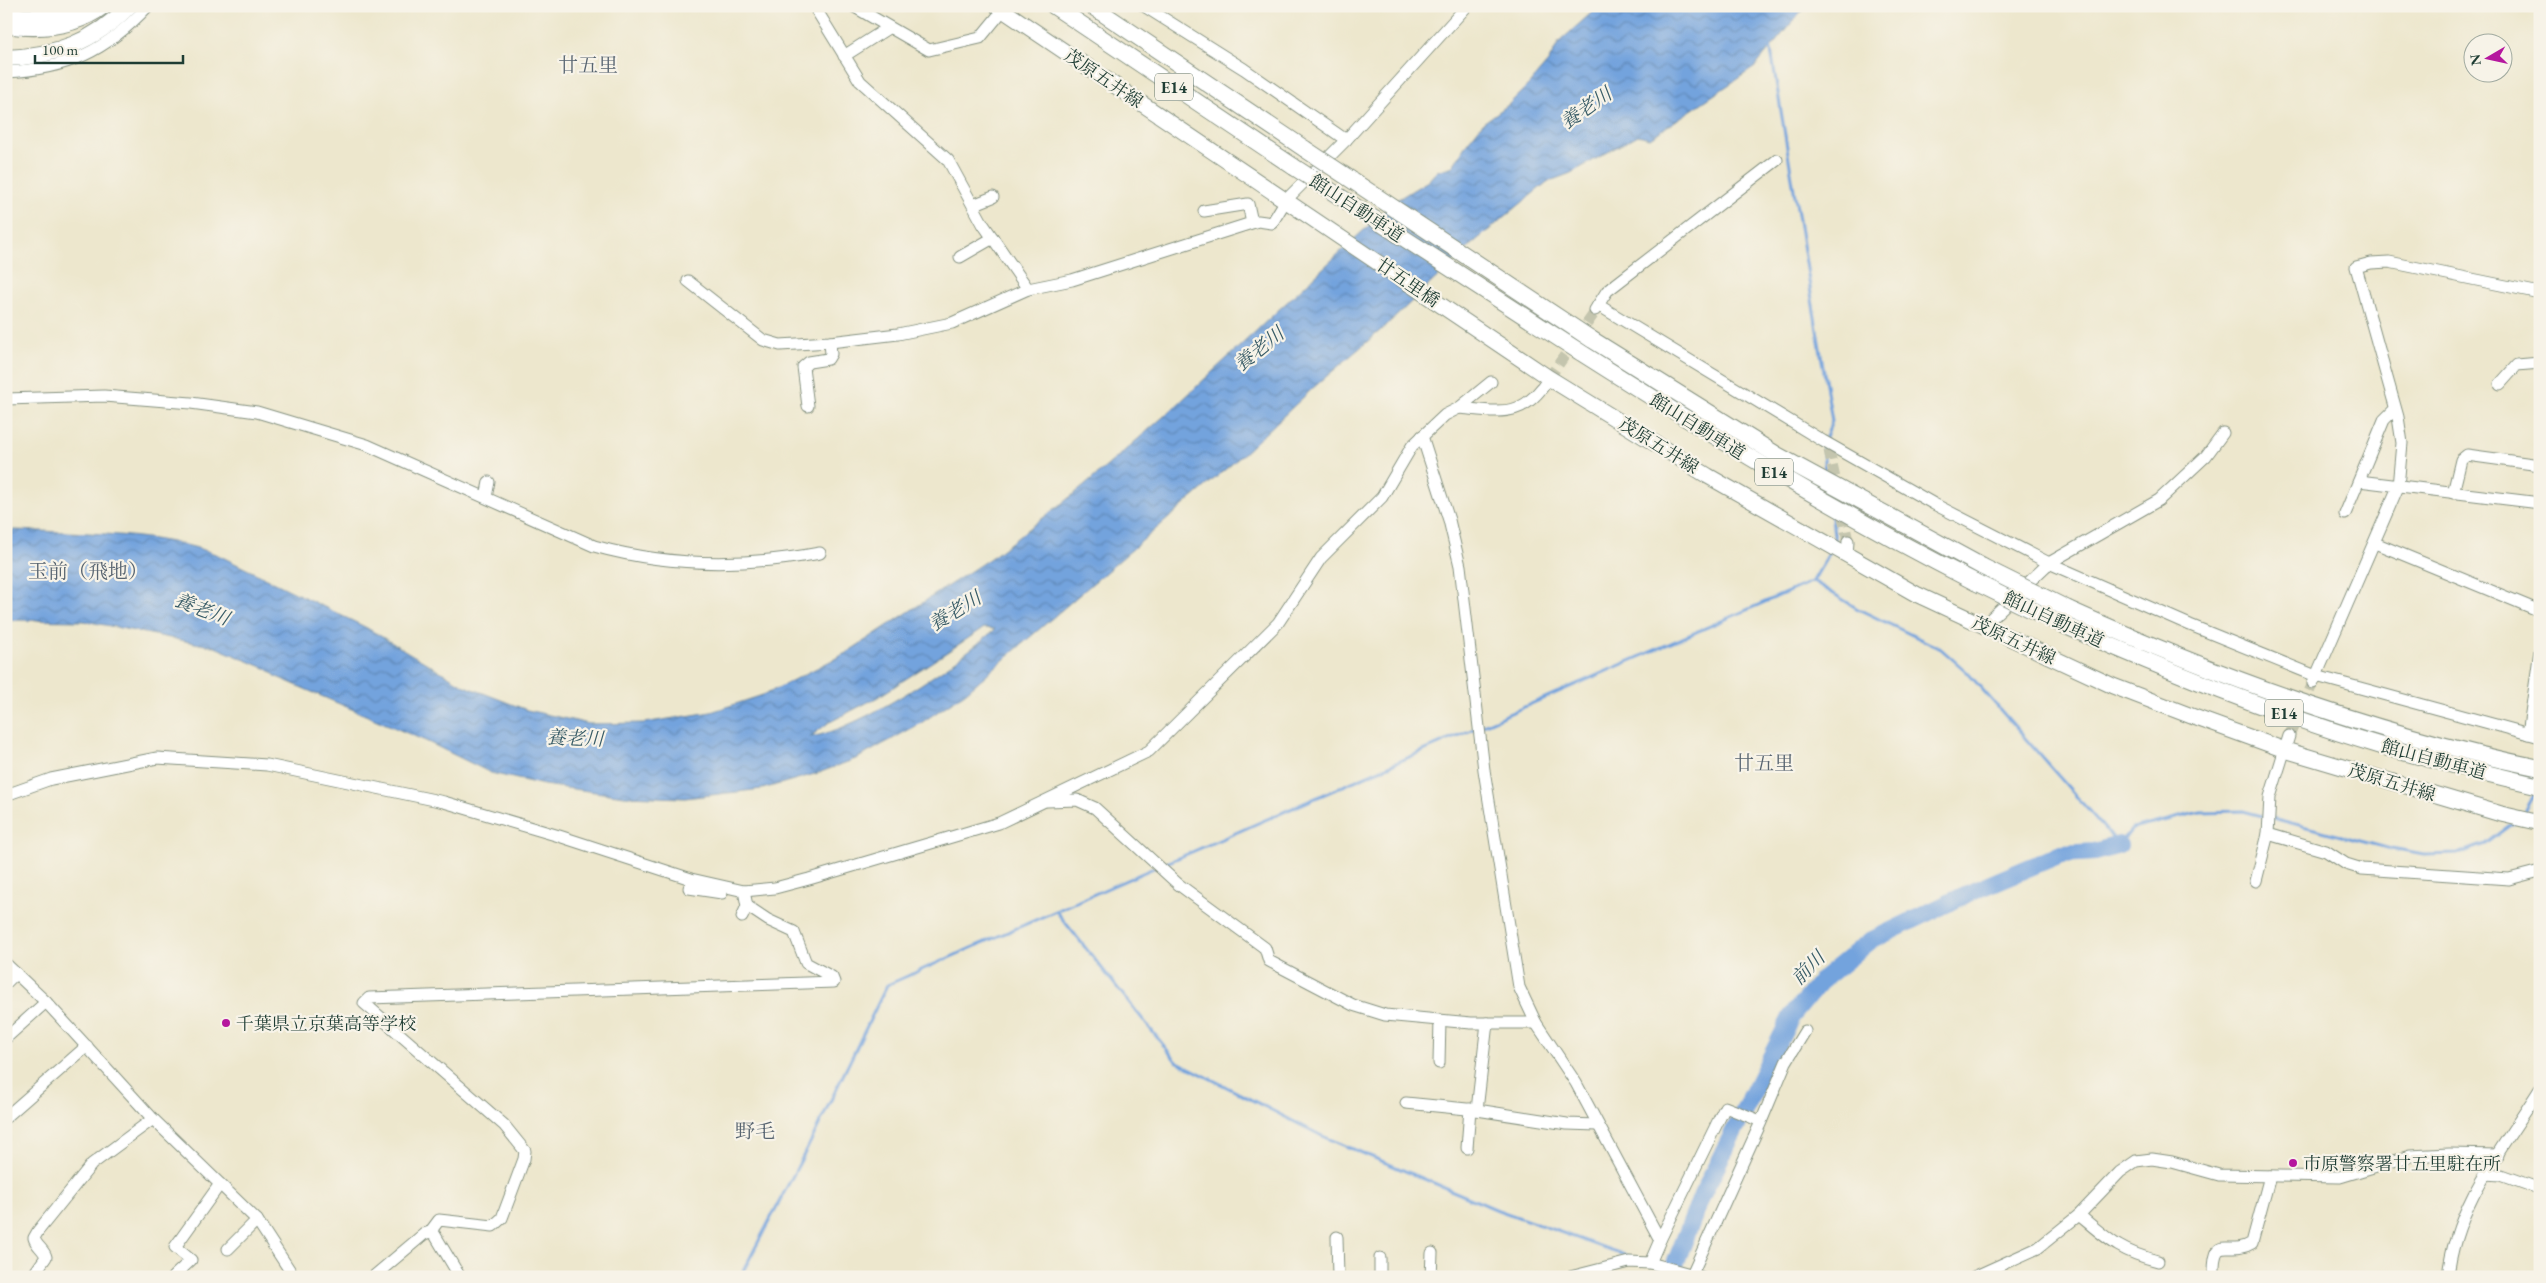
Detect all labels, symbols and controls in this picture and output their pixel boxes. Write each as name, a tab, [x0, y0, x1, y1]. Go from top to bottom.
scale bar	[35, 32, 182, 64]
north arrow	[2464, 32, 2514, 82]
text: 100 m	[42, 40, 79, 59]
street label: 茂原五井線	[1060, 43, 1148, 113]
district label: 廿五里	[558, 52, 618, 78]
text: N	[2465, 52, 2485, 67]
road number: E14	[1155, 74, 1193, 100]
water label: 養老川	[1555, 80, 1618, 135]
street label: 館山自動車道	[1305, 169, 1409, 247]
street label: 廿五里橋	[1372, 252, 1444, 312]
water label: 養老川	[1229, 320, 1291, 377]
street label: 館山自動車道	[1646, 388, 1750, 464]
street label: 茂原五井線	[1615, 411, 1703, 479]
road number: E14	[1755, 458, 1793, 486]
district label: 玉前（飛地）	[28, 558, 148, 584]
water label: 養老川	[924, 584, 987, 637]
street label: 館山自動車道	[2000, 586, 2108, 652]
water label: 養老川	[171, 587, 235, 632]
street label: 茂原五井線	[1968, 611, 2060, 669]
road number: E14	[2265, 700, 2303, 726]
water label: 養老川	[546, 725, 606, 752]
street label: 館山自動車道	[2379, 734, 2489, 784]
district label: 廿五里	[1734, 750, 1794, 776]
street label: 茂原五井線	[2346, 758, 2438, 806]
water label: 前川	[1786, 944, 1832, 990]
place label: 千葉県立京葉高等学校	[236, 1012, 416, 1035]
marker: 千葉県立京葉高等学校	[220, 1017, 232, 1029]
district label: 野毛	[735, 1118, 775, 1144]
place label: 市原警察署廿五里駐在所	[2303, 1152, 2501, 1175]
marker: 市原警察署廿五里駐在所	[2287, 1157, 2299, 1169]

